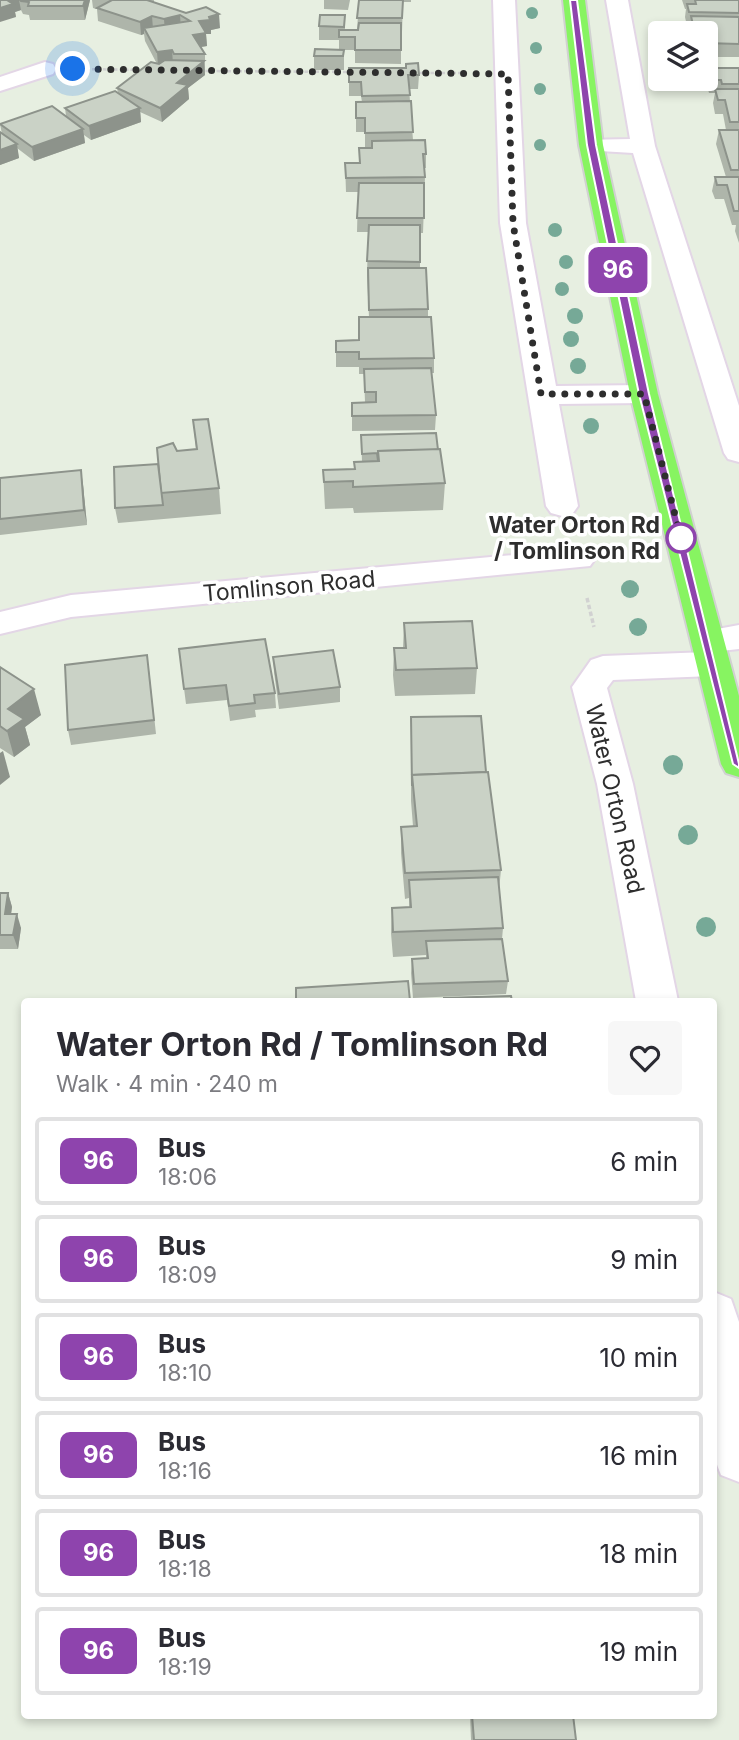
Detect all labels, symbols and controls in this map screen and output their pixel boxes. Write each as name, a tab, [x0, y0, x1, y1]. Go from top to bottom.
map controls	[648, 21, 718, 91]
button: layers	[648, 21, 718, 91]
your location	[55, 51, 90, 86]
line badge: 96	[586, 247, 650, 293]
text: 96	[602, 255, 634, 284]
place label: Water Orton Rd / Tomlinson Rd	[488, 511, 660, 565]
marker: Water Orton Rd / Tomlinson Rd	[666, 523, 696, 553]
street label: Tomlinson Road	[202, 565, 376, 607]
street label: Water Orton Road	[580, 702, 650, 896]
button: heart	[608, 1021, 682, 1095]
text: Water Orton Rd / Tomlinson Rd	[56, 1024, 548, 1064]
text: Walk · 4 min · 240 m	[56, 1070, 278, 1098]
text: Bus	[158, 1132, 206, 1163]
text: 96	[83, 1146, 114, 1175]
text: 6 min	[610, 1146, 678, 1177]
text: 18:06	[158, 1163, 217, 1191]
text: Bus	[158, 1230, 206, 1261]
text: 96	[83, 1244, 114, 1273]
text: 9 min	[610, 1244, 678, 1275]
text: 18:09	[158, 1261, 217, 1289]
text: Bus	[158, 1328, 206, 1359]
text: 96	[83, 1342, 114, 1371]
text: 10 min	[599, 1342, 678, 1373]
text: 18:10	[158, 1359, 212, 1387]
text: Bus	[158, 1426, 206, 1457]
text: 96	[83, 1440, 114, 1469]
text: 16 min	[600, 1440, 678, 1471]
text: 18:16	[158, 1457, 212, 1485]
text: Bus	[158, 1524, 206, 1555]
text: 96	[83, 1538, 114, 1567]
text: 18 min	[600, 1538, 678, 1569]
text: 18:18	[158, 1555, 212, 1583]
text: Bus	[158, 1622, 206, 1653]
text: 96	[83, 1636, 114, 1665]
text: 19 min	[600, 1636, 678, 1667]
text: 18:19	[158, 1653, 212, 1681]

